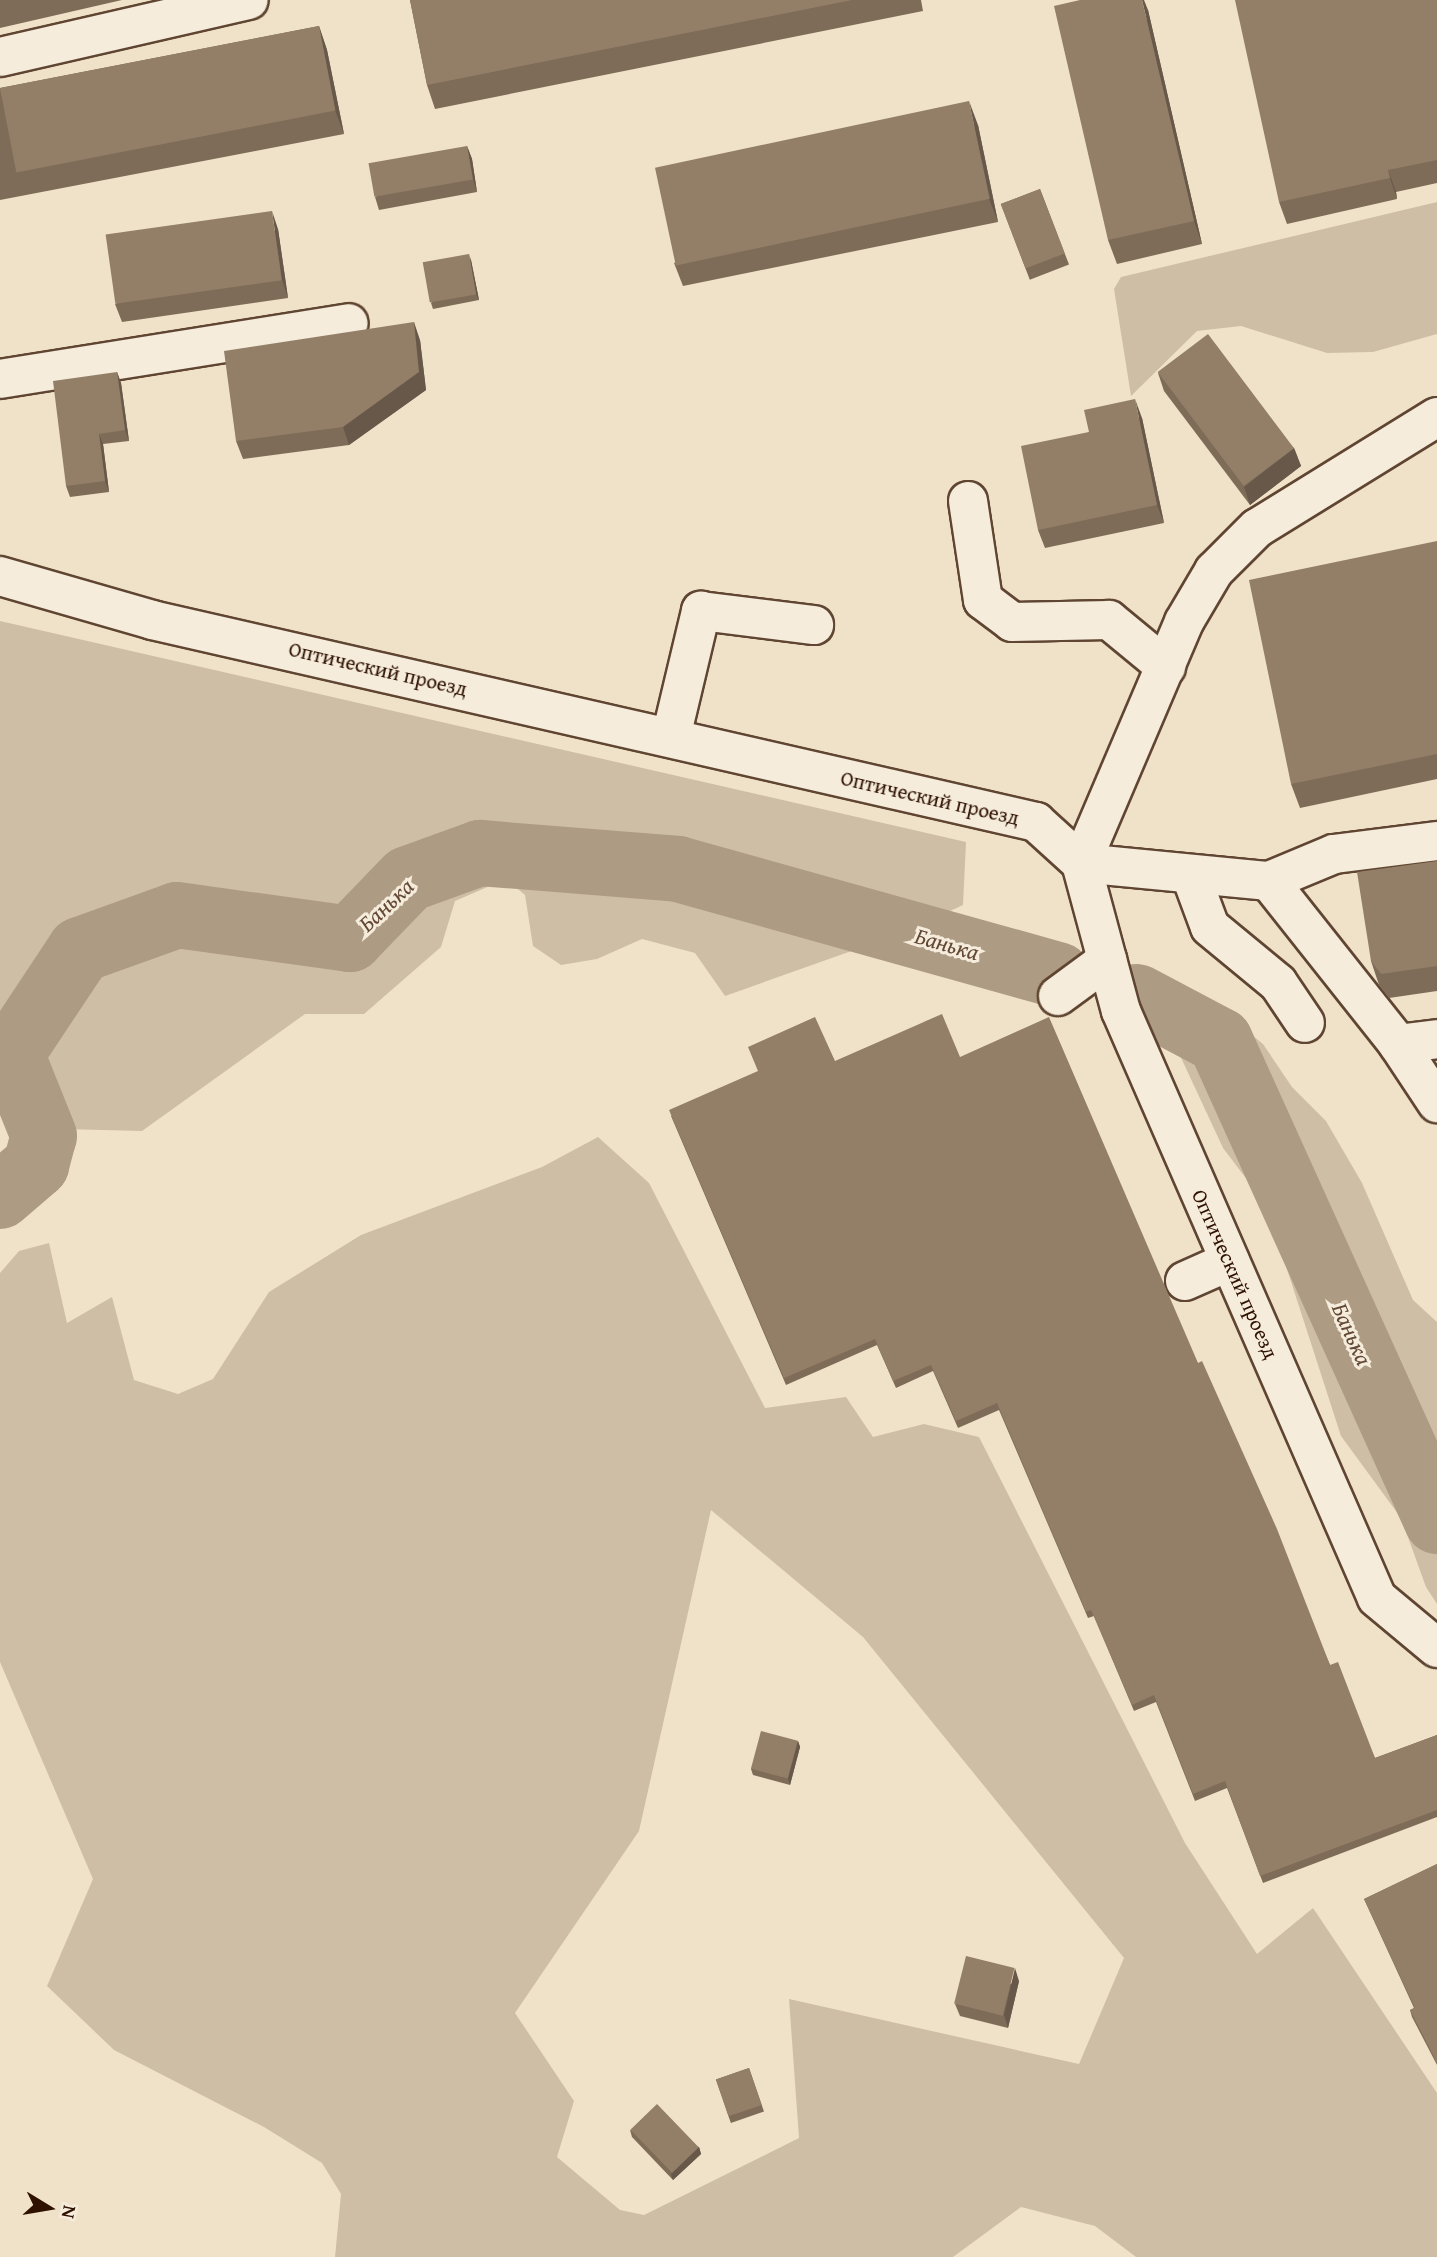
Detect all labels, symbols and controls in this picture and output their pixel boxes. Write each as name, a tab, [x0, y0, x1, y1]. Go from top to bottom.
street label: Оптический проезд	[286, 636, 470, 702]
street label: Оптический проезд	[838, 765, 1022, 831]
water label: Банька	[353, 873, 419, 937]
water label: Банька	[912, 922, 982, 966]
street label: Оптический проезд	[1186, 1186, 1284, 1362]
water label: Банька	[1326, 1299, 1378, 1369]
north arrow	[14, 2173, 84, 2243]
text: N	[55, 2203, 85, 2221]

